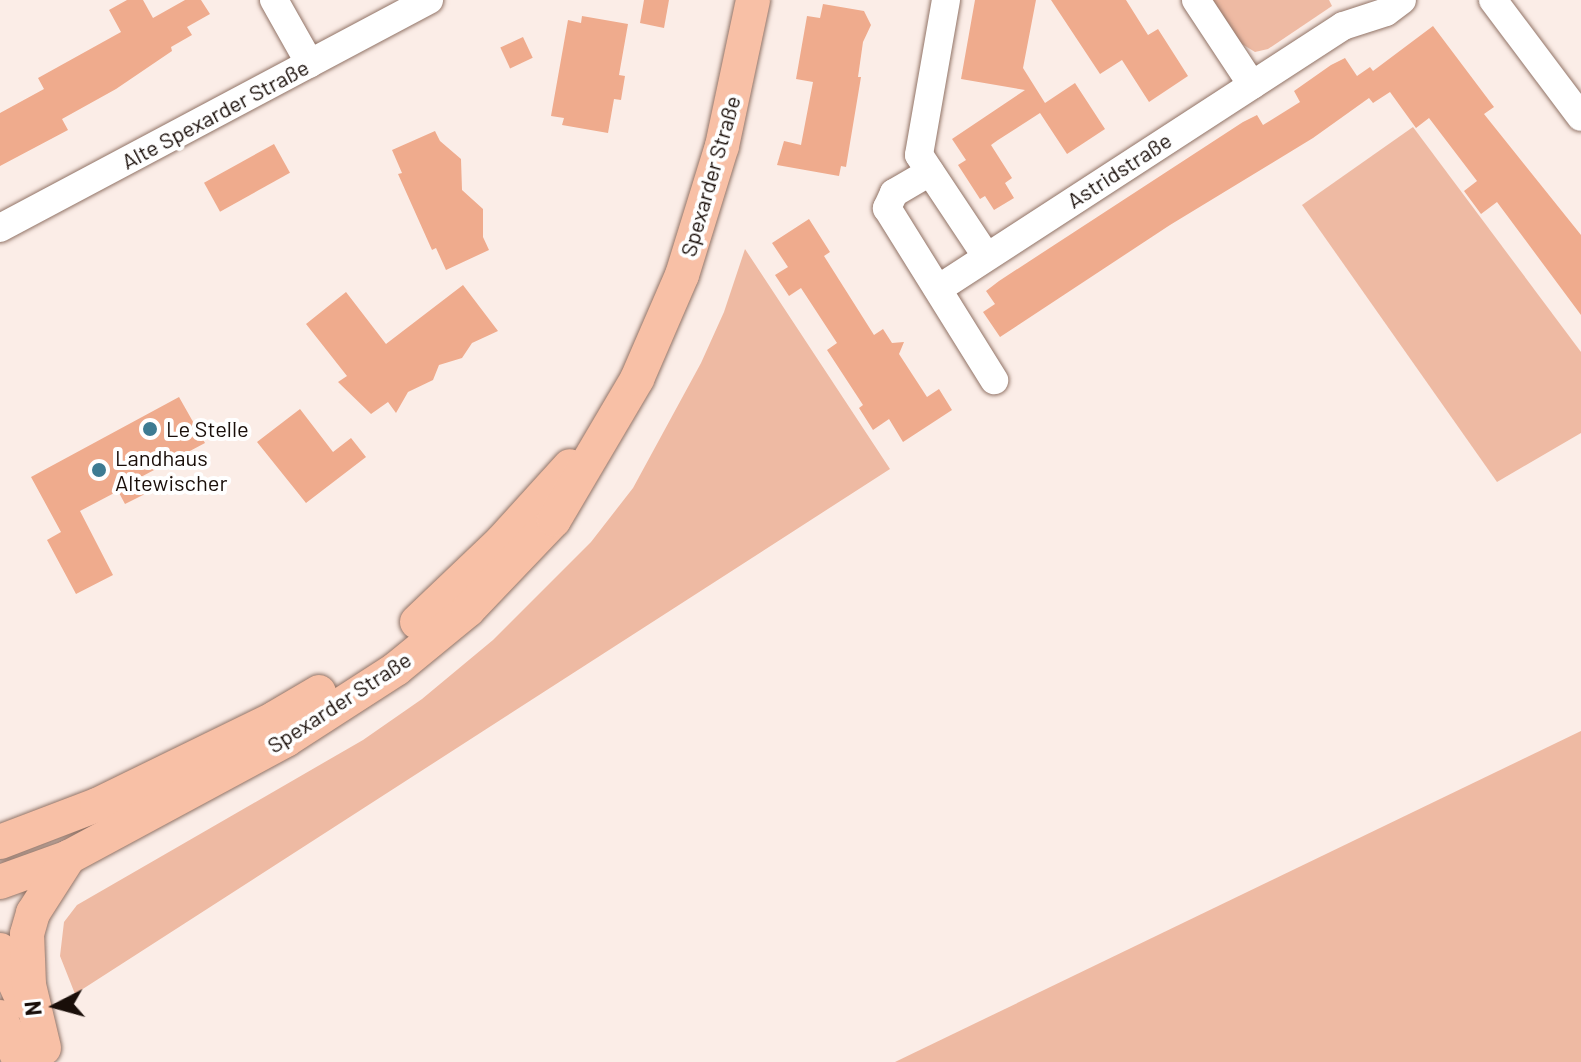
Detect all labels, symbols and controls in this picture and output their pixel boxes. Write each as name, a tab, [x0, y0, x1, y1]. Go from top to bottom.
street label: Alte Spexarder Straße	[117, 53, 313, 175]
street label: Spexarder Straße	[674, 93, 746, 259]
street label: Astridstraße	[1062, 126, 1176, 214]
place label: Le Stelle	[166, 416, 249, 442]
marker: Le Stelle	[141, 420, 159, 438]
place label: Landhaus Altewischer	[115, 444, 227, 496]
marker: Landhaus Altewischer	[90, 461, 108, 479]
street label: Spexarder Straße	[262, 646, 416, 758]
north arrow	[16, 966, 96, 1046]
text: N	[18, 1000, 46, 1017]

